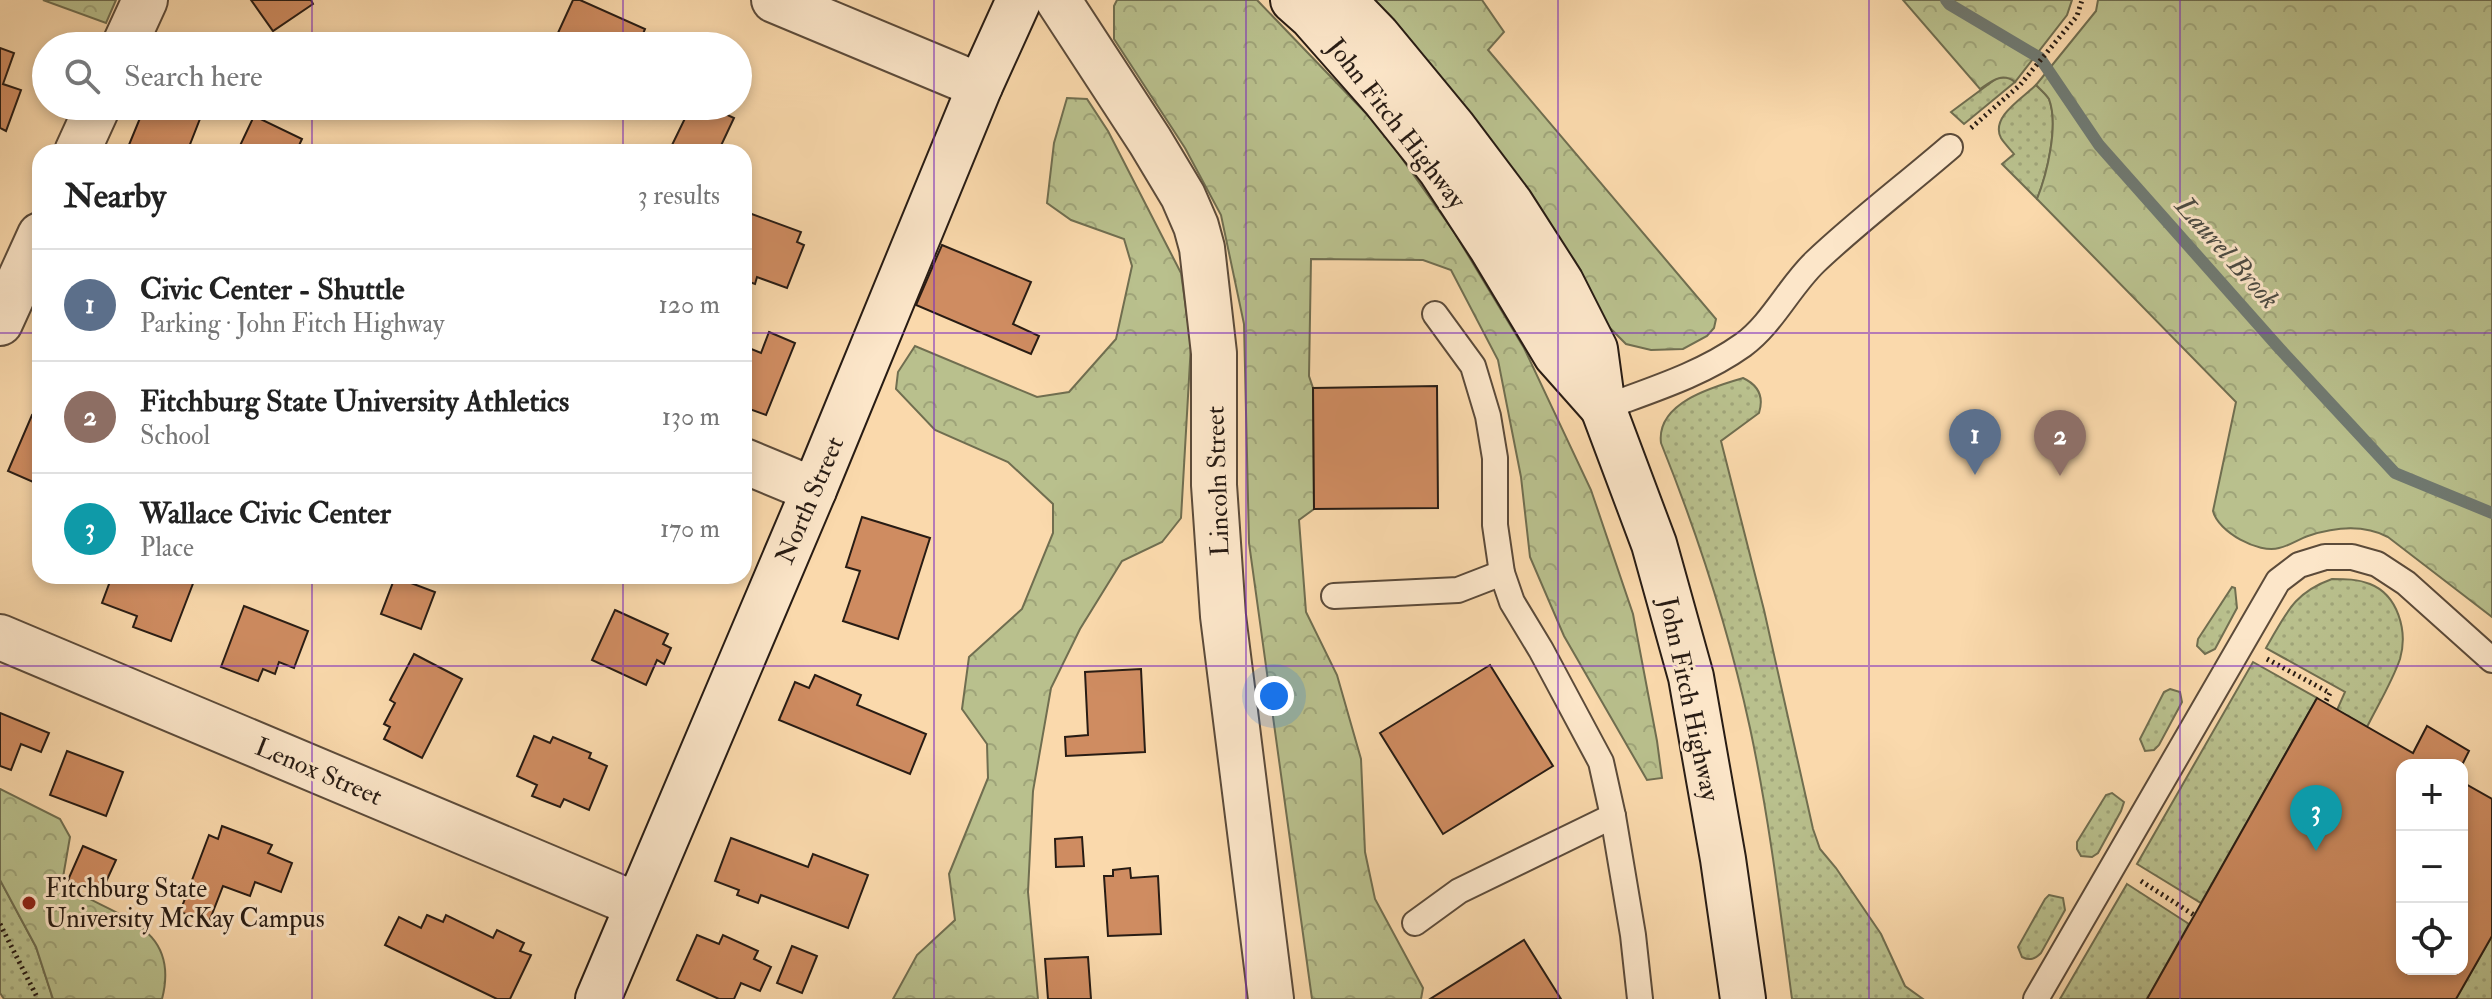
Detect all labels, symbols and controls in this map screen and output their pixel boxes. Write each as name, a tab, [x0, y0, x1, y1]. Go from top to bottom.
street label: John Fitch Highway	[1319, 31, 1473, 216]
search box	[32, 32, 752, 120]
icon: search	[60, 54, 104, 98]
text: Search here	[124, 58, 263, 95]
text: Nearby	[64, 175, 166, 218]
text: 3 results	[638, 180, 720, 212]
water label: Laurel Brook	[2167, 189, 2287, 317]
text: Civic Center - Shuttle	[140, 271, 405, 308]
text: 1	[85, 289, 95, 321]
text: 120 m	[659, 289, 720, 321]
text: Parking · John Fitch Highway	[140, 308, 444, 340]
text: Fitchburg State University Athletics	[140, 383, 569, 420]
text: 2	[83, 401, 97, 433]
text: 130 m	[662, 401, 720, 433]
street label: Lincoln Street	[1199, 405, 1237, 557]
pin: 1	[1949, 409, 2001, 475]
pin: 2	[2034, 410, 2086, 476]
text: School	[140, 420, 210, 452]
street label: North Street	[769, 432, 851, 569]
text: Wallace Civic Center	[140, 495, 391, 532]
text: 3	[85, 513, 95, 545]
text: 170 m	[660, 513, 720, 545]
text: Place	[140, 532, 194, 564]
street label: John Fitch Highway	[1652, 593, 1726, 805]
your location	[1254, 676, 1294, 716]
street label: Lenox Street	[250, 731, 387, 813]
map controls	[2396, 759, 2468, 975]
button: +	[2396, 759, 2468, 831]
pin: 3	[2290, 785, 2342, 851]
button: −	[2396, 831, 2468, 903]
place label: Fitchburg State University McKay Campus	[45, 873, 325, 936]
marker: Fitchburg State University McKay Campus	[20, 894, 38, 912]
button: locate	[2396, 903, 2468, 975]

